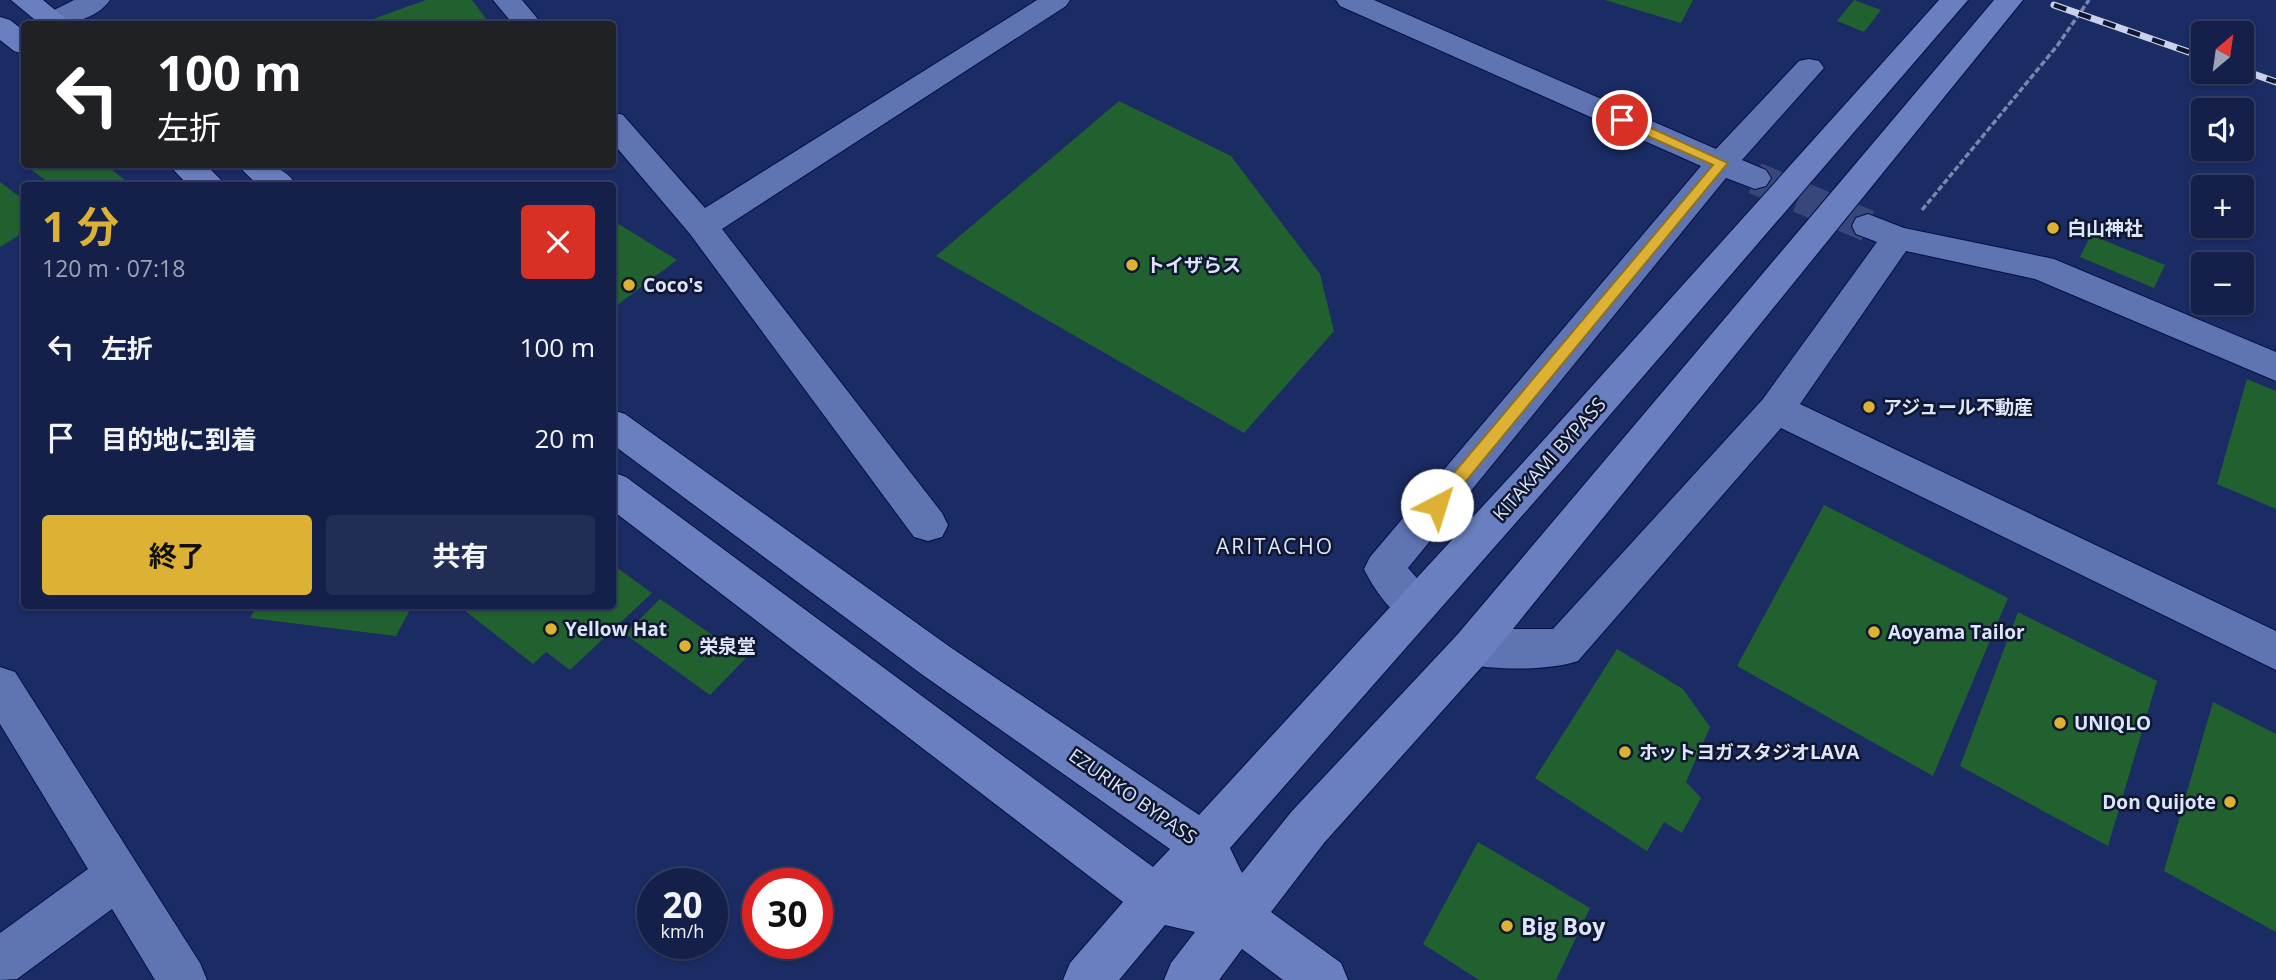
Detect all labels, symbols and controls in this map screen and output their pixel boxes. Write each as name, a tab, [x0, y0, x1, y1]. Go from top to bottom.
north arrow	[2191, 21, 2254, 84]
map controls	[2191, 21, 2254, 315]
text: 100 m	[157, 39, 302, 105]
icon: left	[42, 49, 133, 140]
pin	[1592, 90, 1652, 150]
button: sound	[2191, 98, 2254, 161]
icon: arrive	[1603, 101, 1641, 139]
text: 左折	[157, 105, 221, 148]
button: +	[2191, 175, 2254, 238]
text: 1 分	[42, 197, 119, 254]
button: close	[521, 205, 595, 279]
place label: 白山神社	[2067, 215, 2143, 241]
marker: 白山神社	[2045, 220, 2061, 236]
text: 120 m · 07:18	[42, 252, 185, 284]
place label: トイザらス	[1146, 252, 1241, 278]
button: −	[2191, 252, 2254, 315]
marker: トイザらス	[1124, 257, 1140, 273]
place label: Coco's	[643, 272, 703, 298]
marker: Coco's	[621, 277, 637, 293]
icon: left	[42, 328, 80, 366]
text: 100 m	[520, 329, 595, 365]
text: 左折	[101, 330, 153, 366]
street label: KITAKAMI BYPASS	[1487, 392, 1611, 526]
place label: アジュール不動産	[1883, 394, 2033, 420]
marker: アジュール不動産	[1861, 399, 1877, 415]
icon: arrive	[42, 419, 80, 457]
text: 20 m	[534, 420, 595, 456]
text: 目的地に到着	[101, 421, 257, 457]
position arrow	[1400, 468, 1474, 542]
button: 終了	[42, 515, 312, 595]
button: 共有	[326, 515, 595, 595]
district label: ARITACHO	[1216, 532, 1334, 560]
place label: Yellow Hat	[565, 616, 667, 642]
place label: Aoyama Tailor	[1888, 619, 2025, 645]
marker: Yellow Hat	[543, 621, 559, 637]
marker: Aoyama Tailor	[1866, 624, 1882, 640]
place label: 栄泉堂	[699, 633, 756, 659]
marker: 栄泉堂	[677, 638, 693, 654]
place label: UNIQLO	[2074, 710, 2151, 736]
marker: UNIQLO	[2052, 715, 2068, 731]
place label: ホットヨガスタジオLAVA	[1639, 739, 1860, 765]
street label: EZURIKO BYPASS	[1064, 742, 1202, 850]
marker: ホットヨガスタジオLAVA	[1617, 744, 1633, 760]
place label: Don Quijote	[2102, 789, 2216, 815]
marker: Don Quijote	[2222, 794, 2238, 810]
speed limit sign: 30	[742, 868, 833, 959]
text: 20	[662, 881, 703, 928]
place label: Big Boy	[1521, 910, 1606, 942]
marker: Big Boy	[1499, 918, 1515, 934]
text: km/h	[661, 919, 704, 943]

